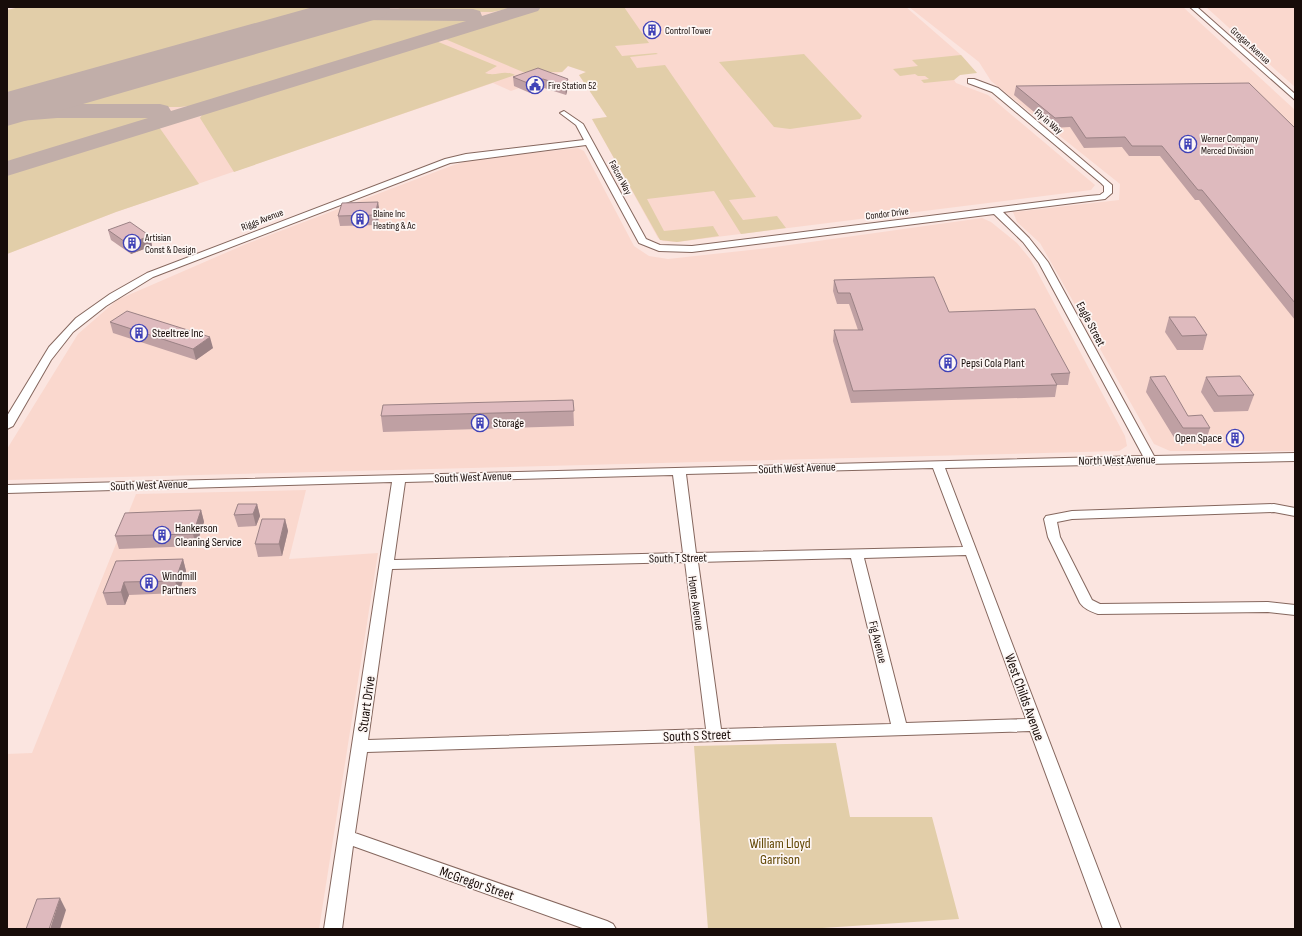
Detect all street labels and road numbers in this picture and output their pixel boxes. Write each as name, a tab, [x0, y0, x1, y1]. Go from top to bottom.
street label: Grogan Avenue	[1228, 25, 1273, 67]
street label: Fly in Way	[1032, 107, 1065, 137]
street label: Falcon Way	[606, 158, 634, 197]
street label: Condor Drive	[865, 205, 909, 223]
street label: Riggs Avenue	[240, 206, 285, 233]
street label: Eagle Street	[1073, 299, 1109, 349]
street label: North West Avenue	[1078, 452, 1156, 469]
street label: South West Avenue	[758, 460, 836, 477]
street label: South West Avenue	[434, 469, 512, 486]
street label: South West Avenue	[110, 477, 188, 494]
street label: South T Street	[649, 550, 707, 567]
street label: Home Avenue	[684, 575, 707, 631]
street label: Fig Avenue	[865, 619, 890, 665]
street label: West Childs Avenue	[1001, 651, 1048, 743]
street label: Stuart Drive	[354, 675, 379, 733]
street label: South S Street	[663, 726, 731, 745]
street label: McGregor Street	[437, 863, 516, 904]

